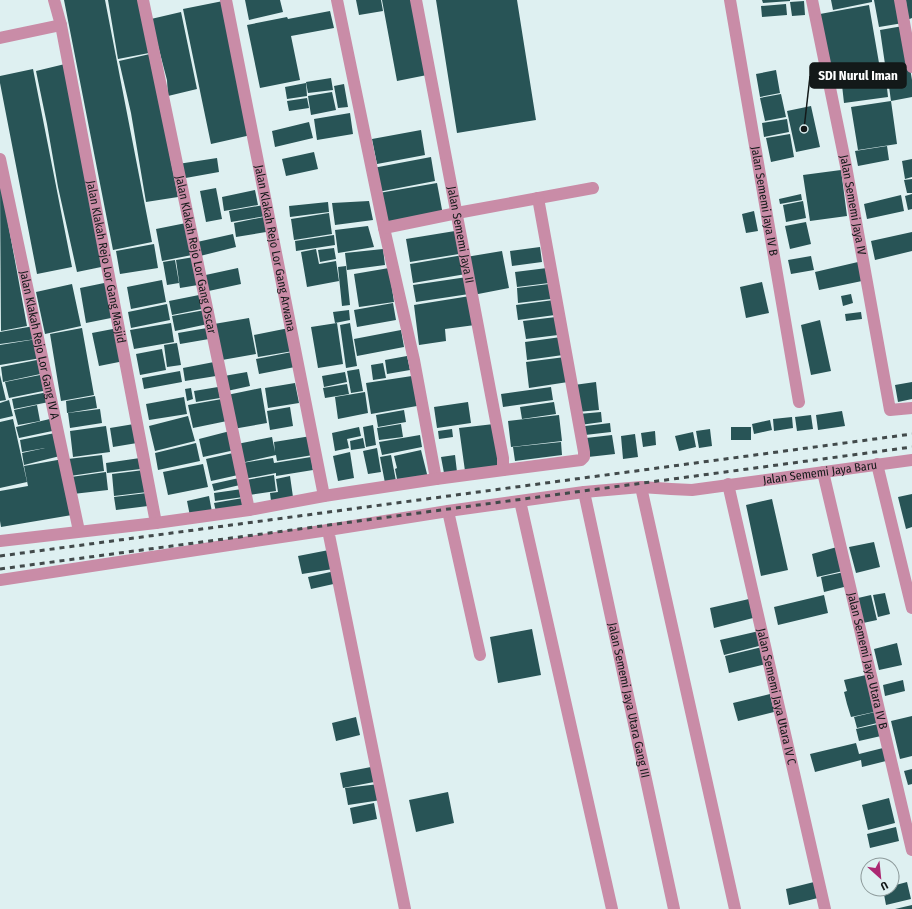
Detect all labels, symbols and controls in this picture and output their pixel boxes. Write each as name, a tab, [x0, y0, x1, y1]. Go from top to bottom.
callout: SDI Nurul Iman	[810, 63, 906, 88]
text: SDI Nurul Iman	[818, 68, 898, 83]
street label: Jalan Sememi Jaya IV B	[748, 145, 781, 257]
street label: Jalan Sememi Jaya IV	[837, 154, 869, 257]
street label: Jalan Klakah Rejo Lor Gang Arwana	[252, 164, 298, 333]
street label: Jalan Klakah Rejo Lor Gang Oscar	[173, 174, 219, 336]
street label: Jalan Klakah Rejo Lor Gang Masjid	[84, 179, 129, 344]
street label: Jalan Sememi Jaya II	[445, 185, 477, 285]
street label: Jalan Klakah Rejo Lor Gang IV A	[17, 269, 62, 421]
street label: Jalan Sememi Jaya Baru	[762, 458, 878, 487]
street label: Jalan Sememi Jaya Utara IV B	[845, 591, 890, 731]
street label: Jalan Sememi Jaya Utara Gang III	[605, 621, 653, 779]
street label: Jalan Sememi Jaya Utara IV C	[754, 627, 799, 766]
north arrow	[860, 857, 900, 897]
text: U	[878, 878, 890, 893]

